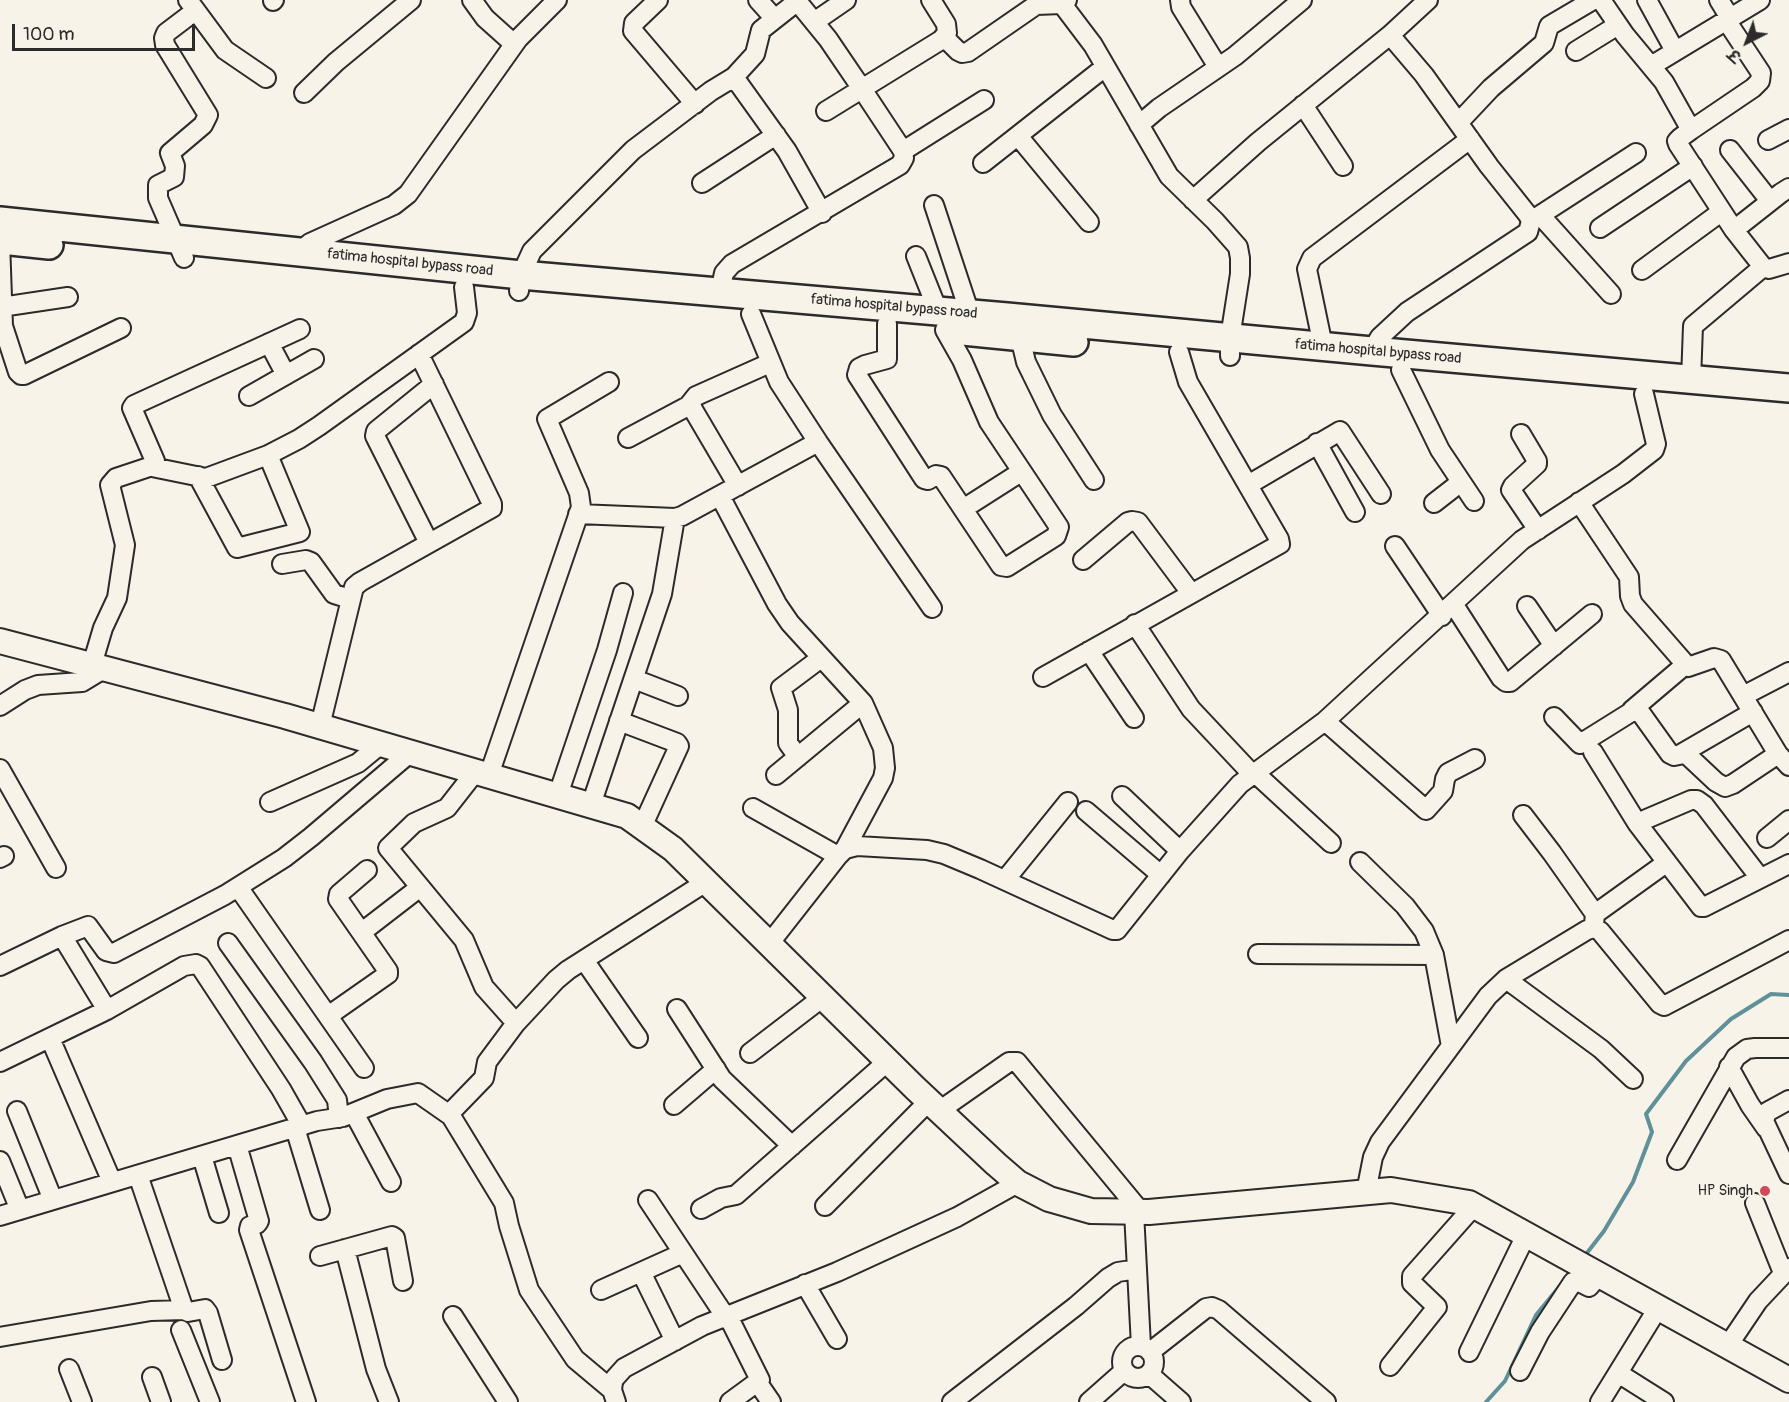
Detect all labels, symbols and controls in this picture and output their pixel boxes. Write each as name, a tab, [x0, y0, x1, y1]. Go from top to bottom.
scale bar	[15, 12, 198, 50]
north arrow	[1717, 12, 1777, 72]
text: 100 m	[23, 23, 75, 46]
text: उ	[1724, 44, 1746, 66]
street label: fatima hospital bypass road	[326, 245, 494, 281]
street label: fatima hospital bypass road	[810, 291, 978, 323]
street label: fatima hospital bypass road	[1294, 336, 1462, 368]
place label: HP Singh	[1697, 1182, 1753, 1200]
marker: HP Singh	[1758, 1184, 1772, 1198]

